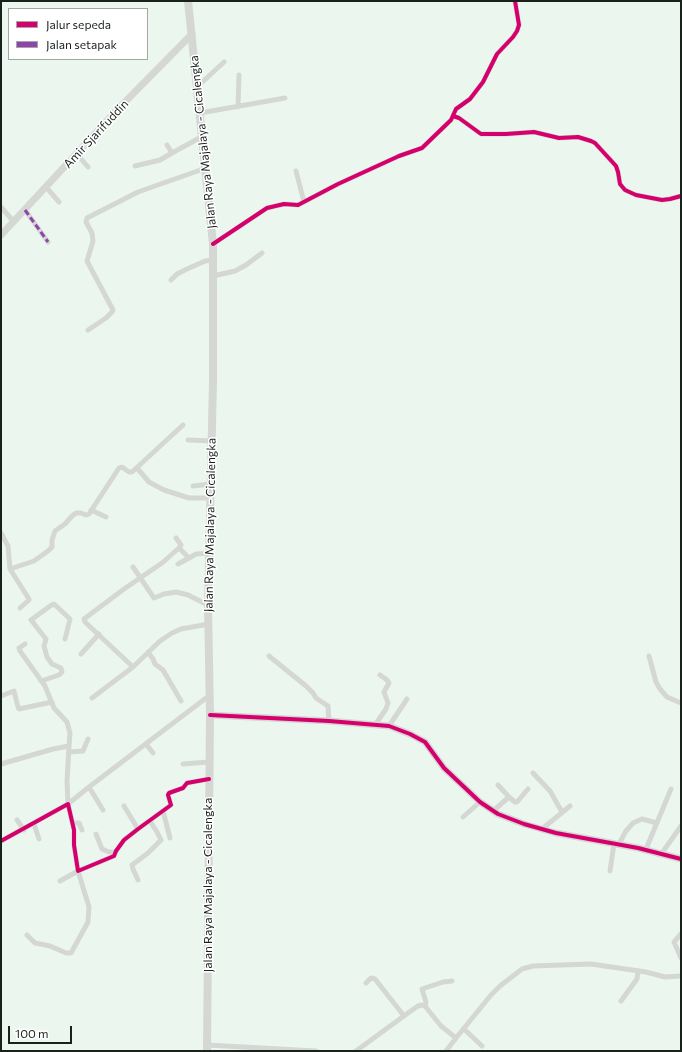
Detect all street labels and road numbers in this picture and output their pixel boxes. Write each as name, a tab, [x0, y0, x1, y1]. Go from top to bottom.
street label: Jalan Raya Majalaya - Cicalengka	[187, 55, 219, 229]
street label: Amir Sjarifuddin	[61, 97, 131, 171]
street label: Jalan Raya Majalaya - Cicalengka	[201, 438, 219, 612]
street label: Jalan Raya Majalaya - Cicalengka	[201, 798, 215, 972]

